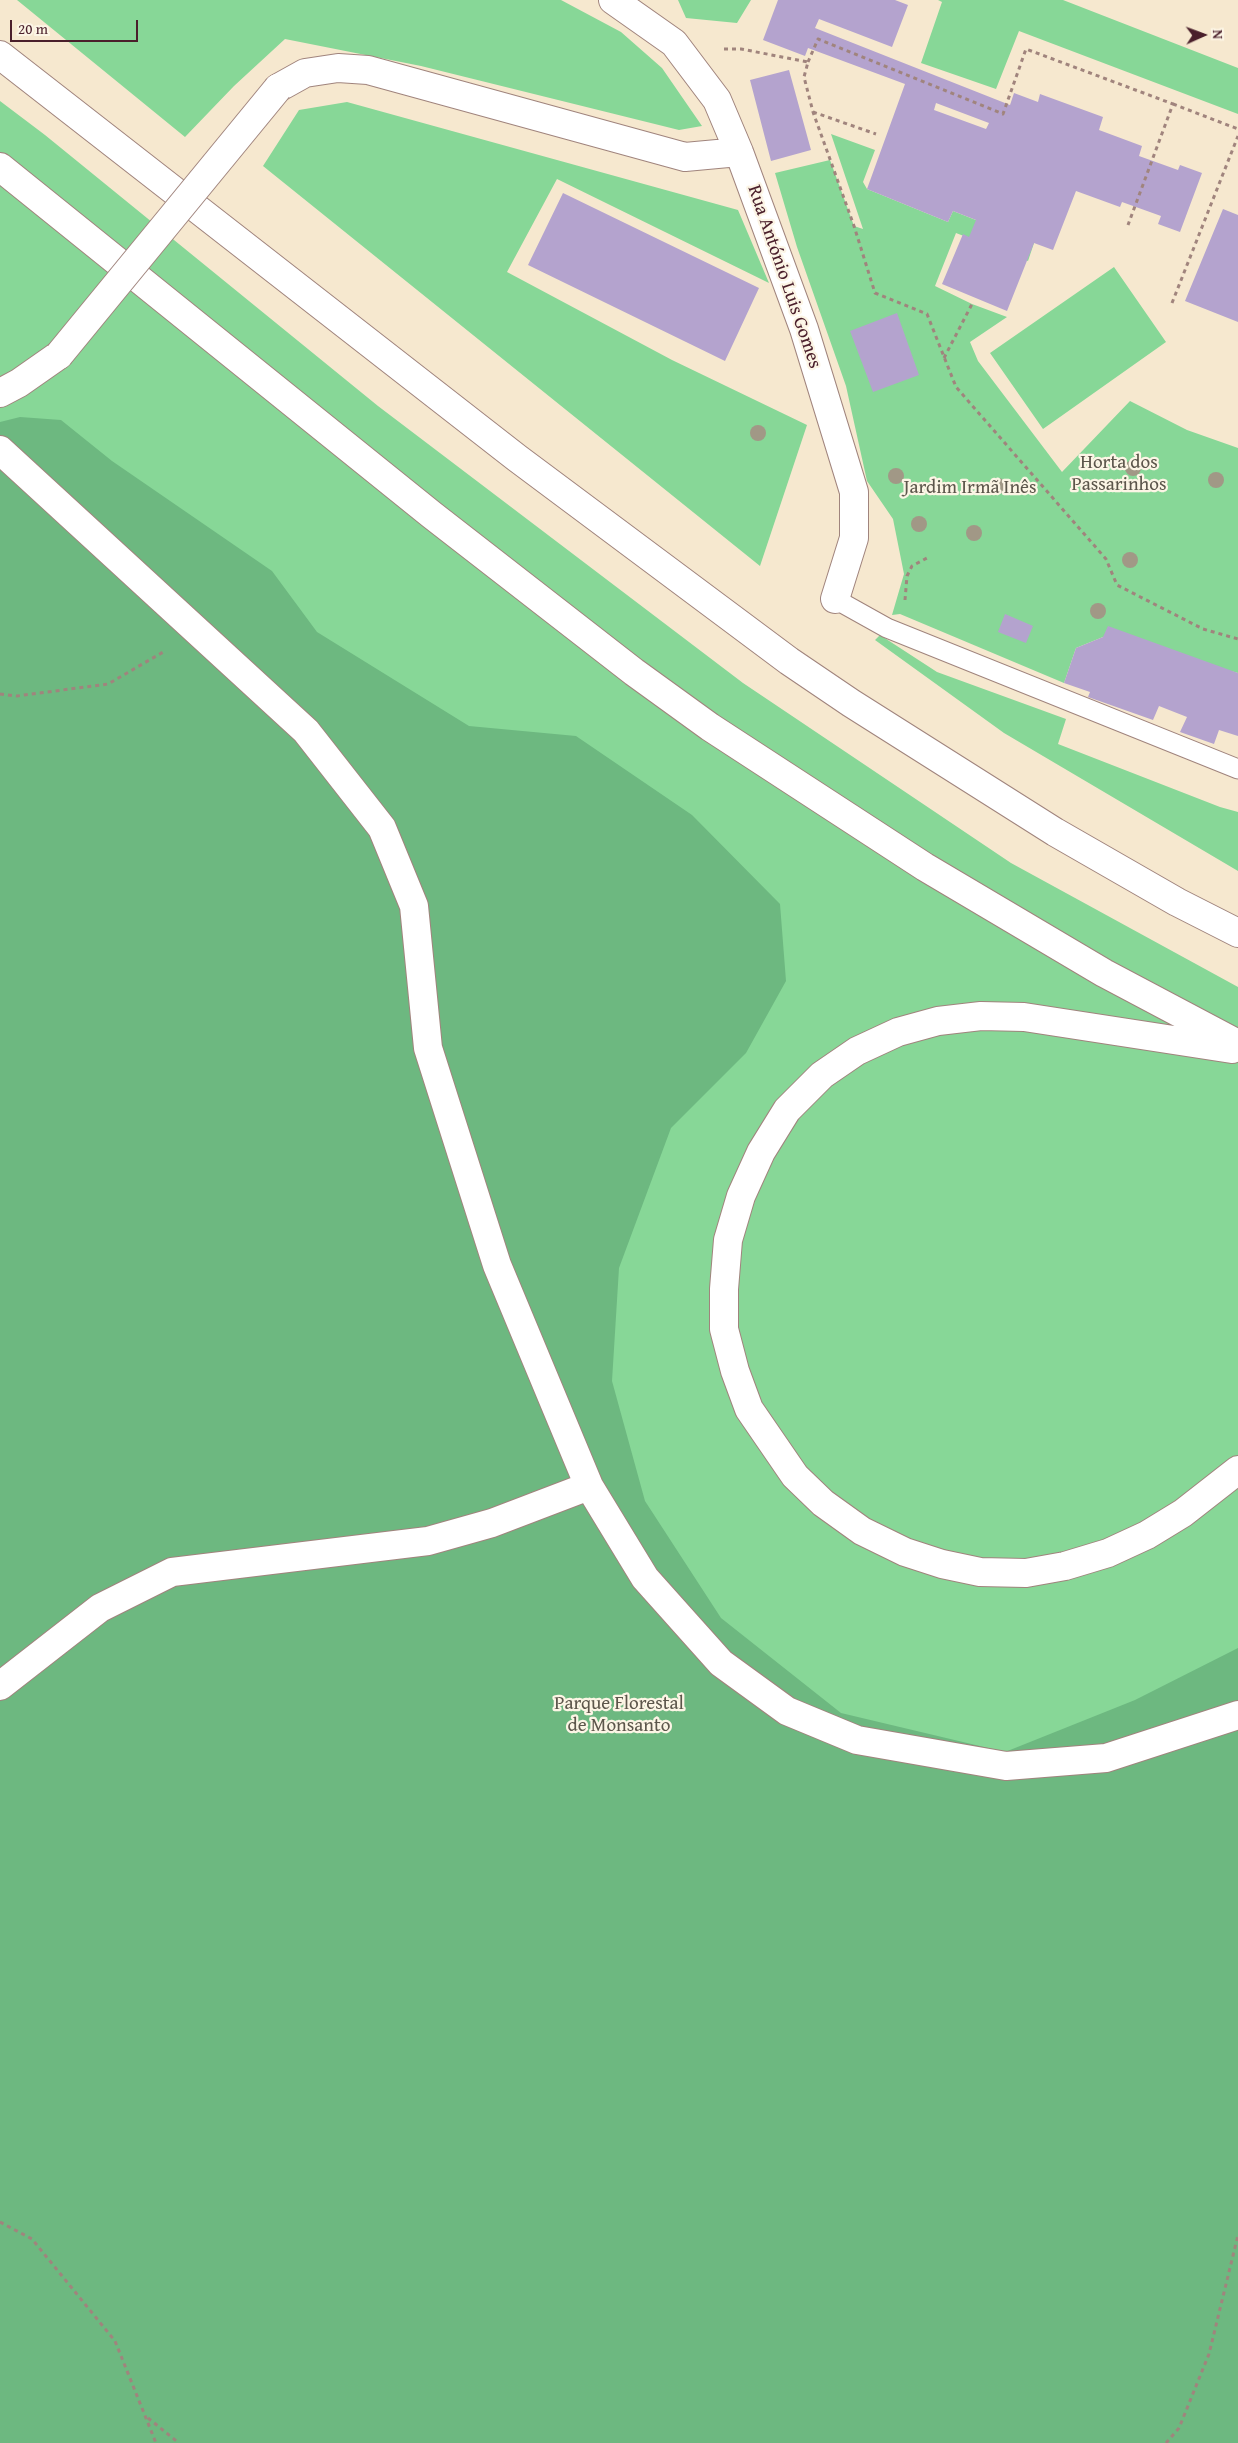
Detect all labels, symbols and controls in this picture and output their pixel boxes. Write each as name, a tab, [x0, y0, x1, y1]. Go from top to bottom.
scale bar	[12, 10, 140, 42]
north arrow	[1178, 10, 1228, 60]
text: 20 m	[18, 18, 48, 39]
text: N	[1208, 29, 1228, 39]
street label: Rua António Luis Gomes	[742, 182, 826, 372]
park label: Horta dos Passarinhos	[1072, 452, 1166, 496]
park label: Jardim Irmã Inês	[903, 477, 1037, 499]
park label: Parque Florestal de Monsanto	[554, 1693, 684, 1737]

